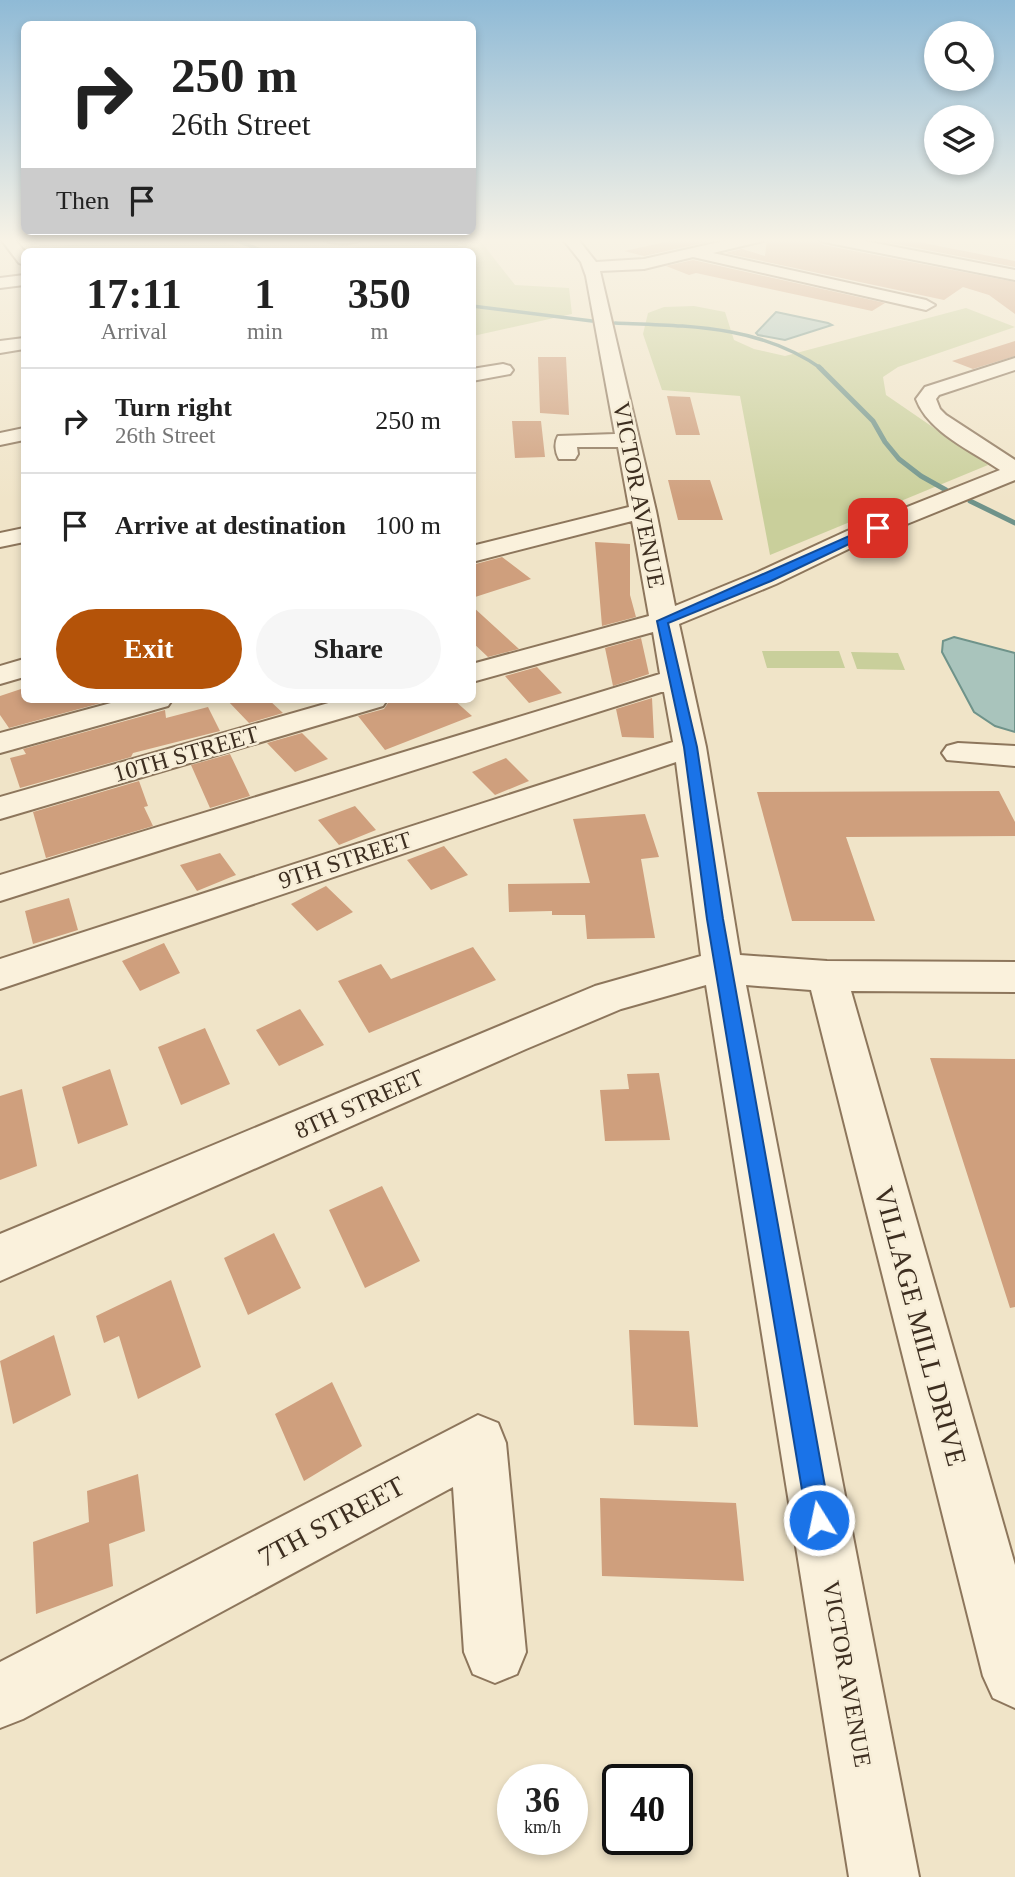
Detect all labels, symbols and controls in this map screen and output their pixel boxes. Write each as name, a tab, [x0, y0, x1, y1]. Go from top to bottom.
map controls	[924, 21, 994, 175]
button: search	[924, 21, 994, 91]
text: 250 m	[171, 48, 298, 103]
icon: right	[56, 49, 147, 140]
button: layers	[924, 105, 994, 175]
text: 26th Street	[171, 106, 311, 142]
icon: arrive	[123, 182, 161, 220]
text: Then	[56, 186, 109, 215]
text: 17:11	[86, 271, 182, 317]
text: 1	[254, 271, 275, 317]
text: 350	[348, 271, 411, 317]
text: Arrival	[101, 319, 167, 344]
text: min	[247, 319, 283, 344]
text: m	[370, 319, 388, 344]
text: Turn right	[115, 393, 232, 422]
street label: VICTOR AVENUE	[608, 400, 670, 590]
icon: right	[56, 402, 94, 440]
text: 250 m	[375, 406, 441, 435]
text: 26th Street	[115, 423, 215, 448]
pin	[848, 498, 908, 558]
icon: arrive	[56, 507, 94, 545]
icon: arrive	[859, 509, 897, 547]
text: Arrive at destination	[115, 511, 346, 540]
text: 100 m	[375, 511, 441, 540]
button: Exit	[56, 609, 242, 689]
button: Share	[256, 609, 441, 689]
street label: 10TH STREET	[110, 721, 262, 787]
street label: 9TH STREET	[275, 826, 415, 894]
street label: 8TH STREET	[291, 1064, 428, 1144]
street label: VILLAGE MILL DRIVE	[868, 1183, 973, 1469]
street label: 7TH STREET	[253, 1470, 410, 1573]
position arrow	[782, 1483, 856, 1557]
street label: VICTOR AVENUE	[818, 1579, 876, 1769]
speed limit sign: 40	[602, 1764, 693, 1855]
text: 36	[525, 1781, 560, 1820]
text: km/h	[524, 1817, 561, 1837]

